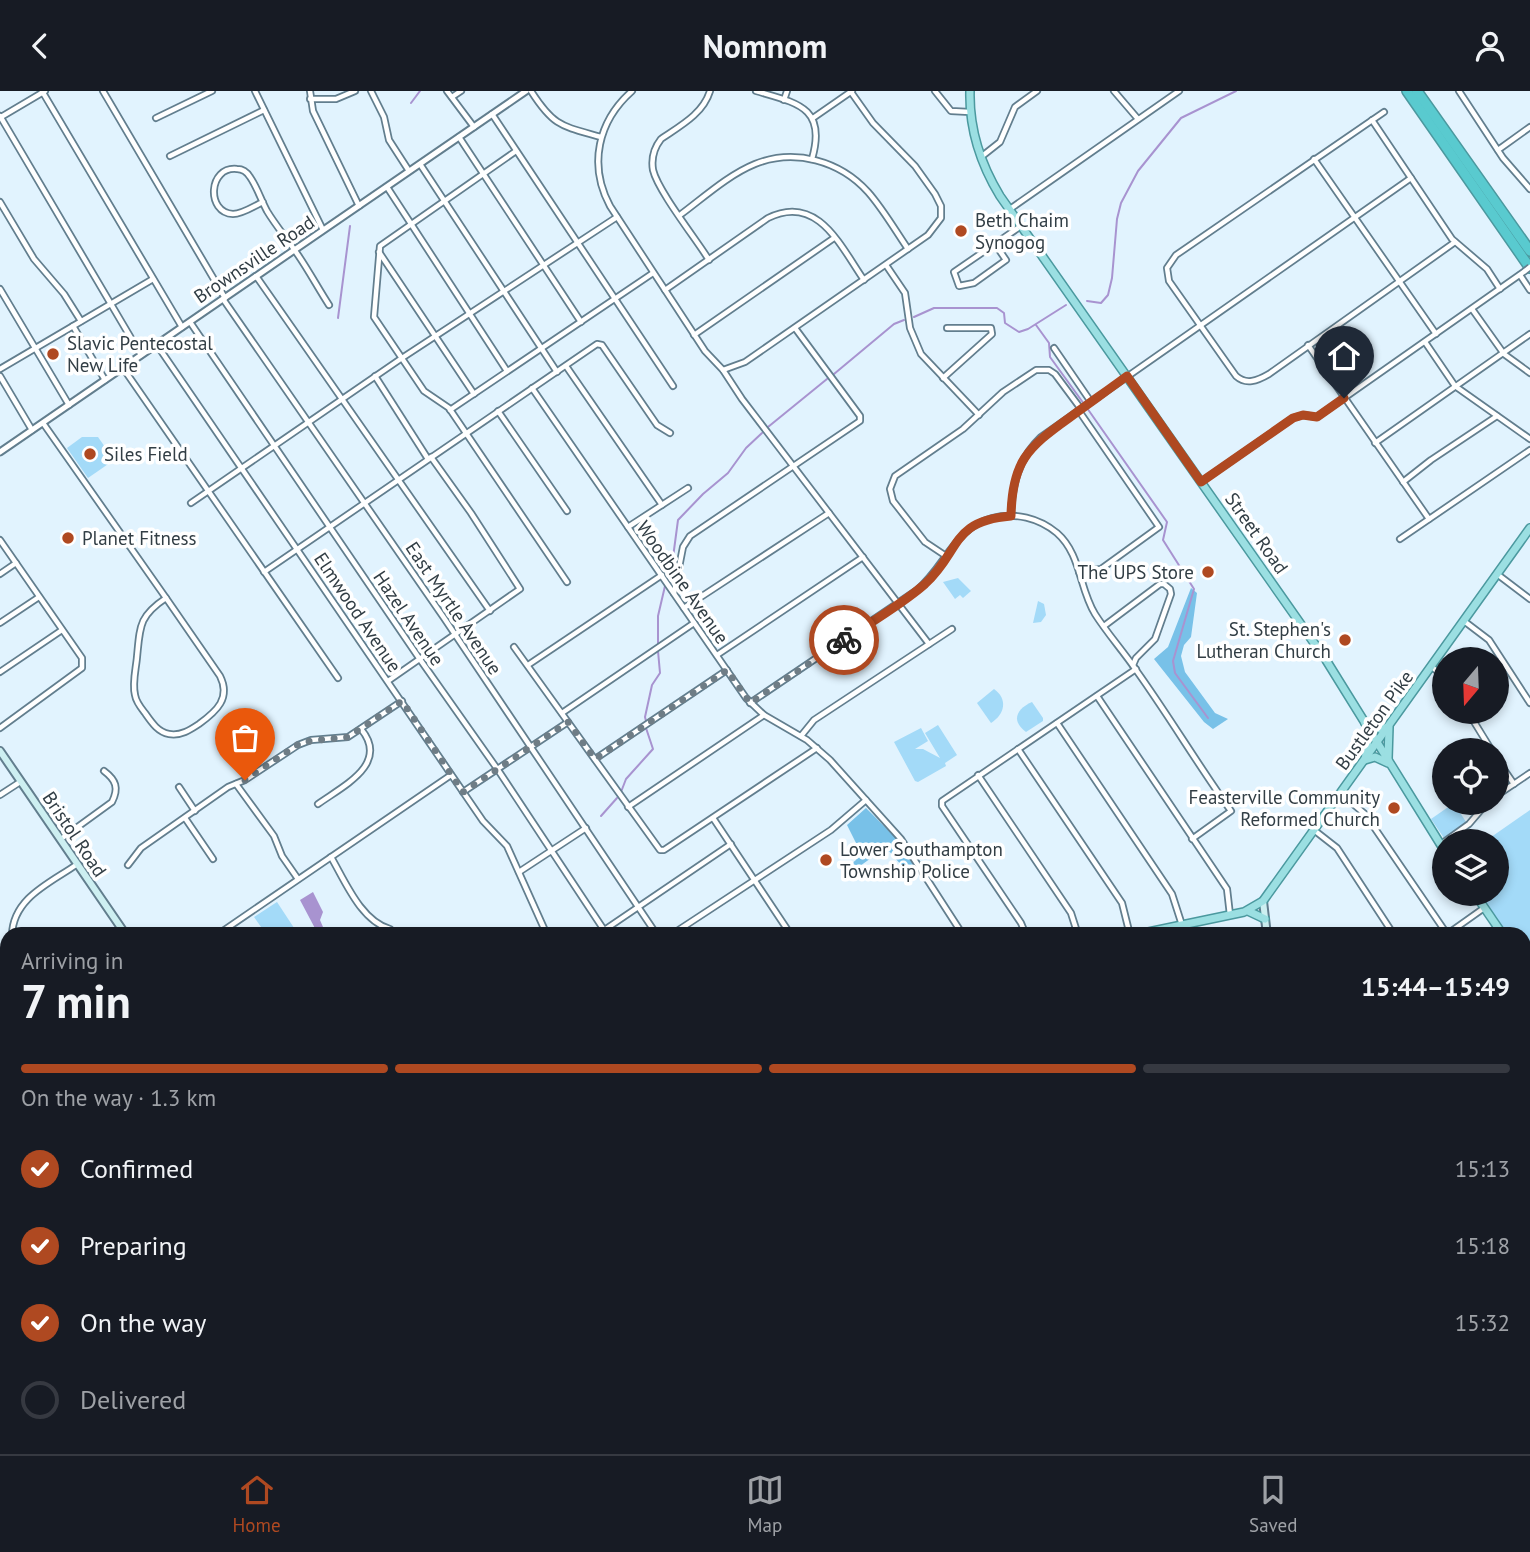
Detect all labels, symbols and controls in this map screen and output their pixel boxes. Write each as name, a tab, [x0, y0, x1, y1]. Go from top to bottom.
text: Nomnom	[703, 25, 827, 67]
icon: back	[21, 27, 59, 65]
icon: person	[1471, 27, 1509, 65]
place label: Beth Chaim Synogog	[975, 208, 1069, 254]
street label: Brownsville Road	[189, 210, 319, 308]
marker: Beth Chaim Synogog	[953, 223, 969, 239]
pin	[1314, 326, 1374, 398]
place label: Slavic Pentecostal New Life	[67, 331, 213, 377]
icon: home	[1325, 337, 1363, 375]
marker: Slavic Pentecostal New Life	[45, 346, 61, 362]
place label: Siles Field	[104, 442, 188, 466]
marker: Siles Field	[82, 446, 98, 462]
street label: Street Road	[1220, 488, 1294, 578]
street label: Woodbine Avenue	[632, 516, 734, 648]
place label: Planet Fitness	[82, 526, 197, 550]
marker: Planet Fitness	[60, 530, 76, 546]
street label: East Myrtle Avenue	[401, 537, 507, 679]
street label: Elmwood Avenue	[309, 548, 407, 676]
place label: The UPS Store	[1078, 560, 1194, 584]
marker: The UPS Store	[1200, 564, 1216, 580]
street label: Hazel Avenue	[368, 566, 450, 670]
courier	[809, 605, 879, 675]
place label: St. Stephen's Lutheran Church	[1197, 617, 1331, 663]
icon: bike	[825, 621, 863, 659]
marker: St. Stephen's Lutheran Church	[1337, 632, 1353, 648]
north arrow	[1432, 647, 1508, 725]
map controls	[1432, 647, 1509, 906]
street label: Bustleton Pike	[1330, 666, 1418, 774]
pin	[215, 708, 275, 780]
icon: bag	[226, 719, 264, 757]
button: locate	[1432, 738, 1509, 815]
place label: Feasterville Community Reformed Church	[1188, 785, 1380, 831]
street label: Bristol Road	[38, 787, 112, 881]
marker: Feasterville Community Reformed Church	[1386, 800, 1402, 816]
button: layers	[1432, 829, 1509, 906]
place label: Lower Southampton Township Police	[840, 837, 1003, 883]
marker: Lower Southampton Township Police	[818, 852, 834, 868]
text: Arriving in	[21, 946, 123, 975]
text: 15:44–15:49	[1361, 970, 1510, 1003]
text: 7 min	[21, 971, 131, 1031]
text: On the way · 1.3 km	[21, 1083, 216, 1112]
icon: check	[21, 1150, 59, 1188]
text: Confirmed	[80, 1152, 193, 1185]
text: 15:13	[1455, 1154, 1510, 1183]
icon: check	[21, 1227, 59, 1265]
text: Preparing	[80, 1229, 187, 1262]
text: 15:18	[1455, 1231, 1510, 1260]
icon: check	[21, 1304, 59, 1342]
text: On the way	[80, 1306, 206, 1339]
text: 15:32	[1455, 1308, 1510, 1337]
text: Delivered	[80, 1383, 186, 1416]
tab: Home	[233, 1471, 281, 1537]
tab: Map	[746, 1471, 784, 1537]
tab: Saved	[1249, 1471, 1297, 1537]

